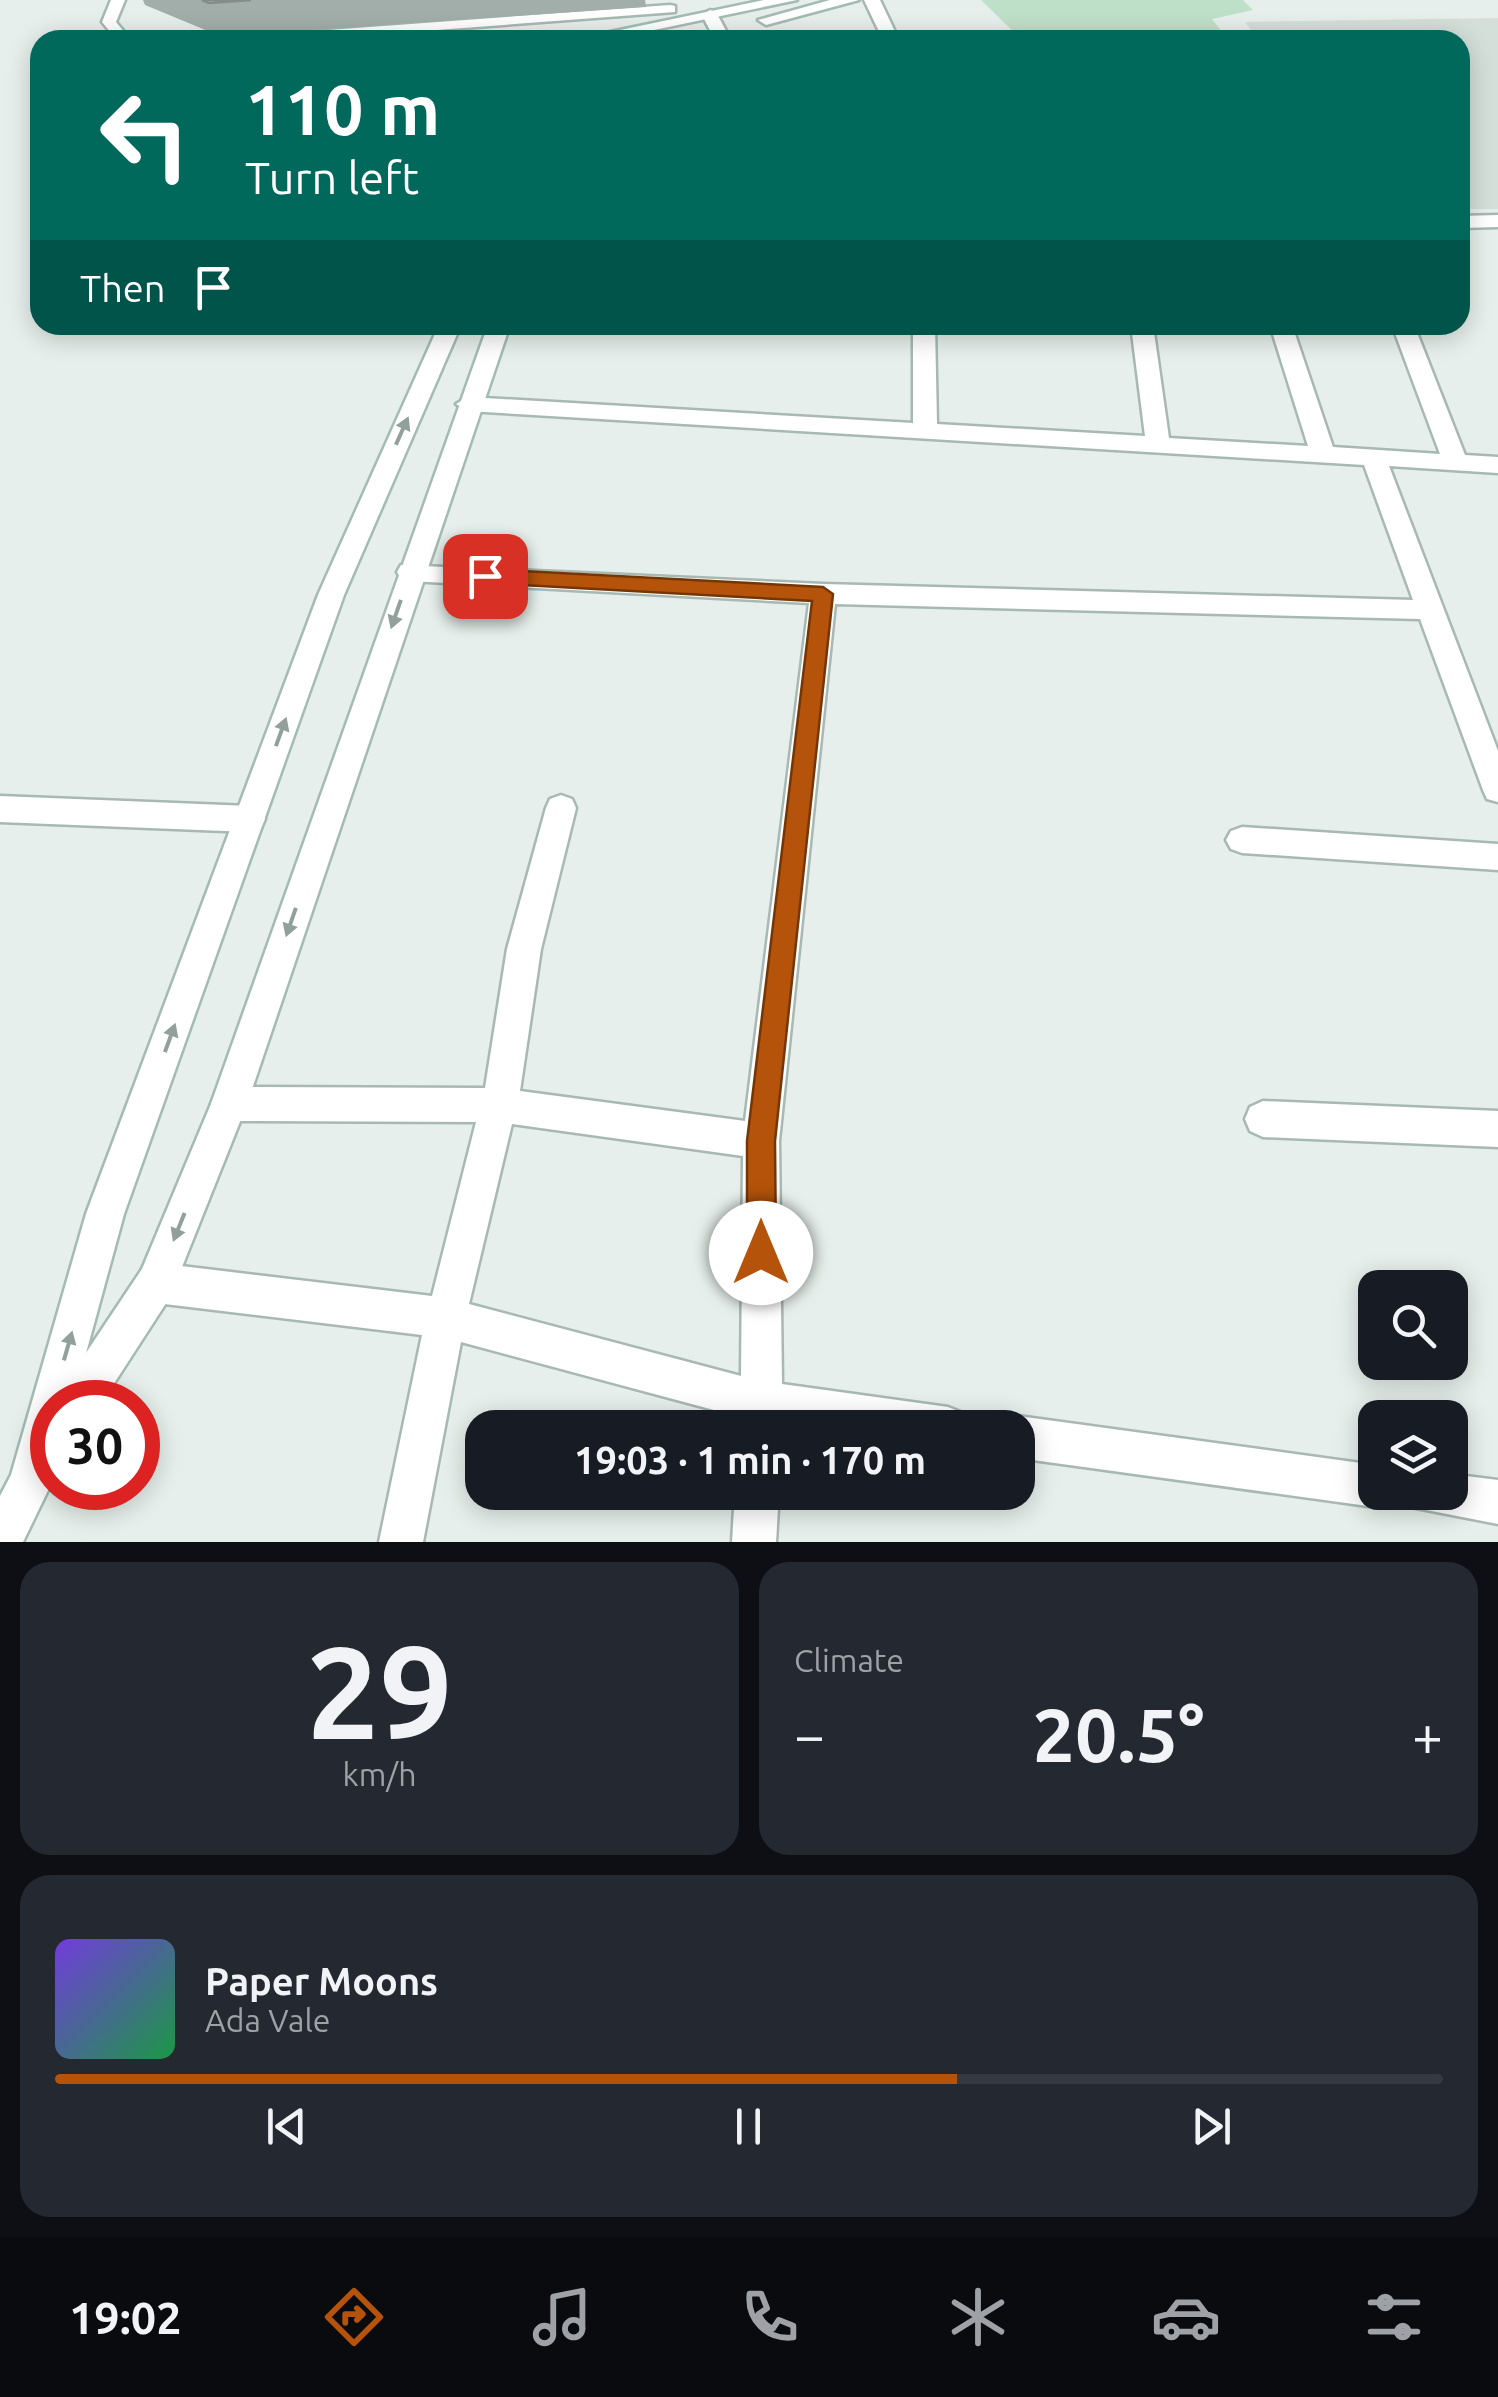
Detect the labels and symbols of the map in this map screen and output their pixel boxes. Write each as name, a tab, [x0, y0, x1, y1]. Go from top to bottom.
one-way arrow	[394, 416, 410, 446]
pin	[443, 534, 528, 619]
one-way arrow	[387, 600, 402, 630]
one-way arrow	[274, 717, 289, 747]
one-way arrow	[283, 908, 298, 938]
one-way arrow	[163, 1022, 178, 1052]
position arrow	[709, 1201, 813, 1305]
one-way arrow	[170, 1212, 186, 1242]
one-way arrow	[61, 1330, 76, 1361]
speed limit sign: 30	[30, 1380, 160, 1510]

